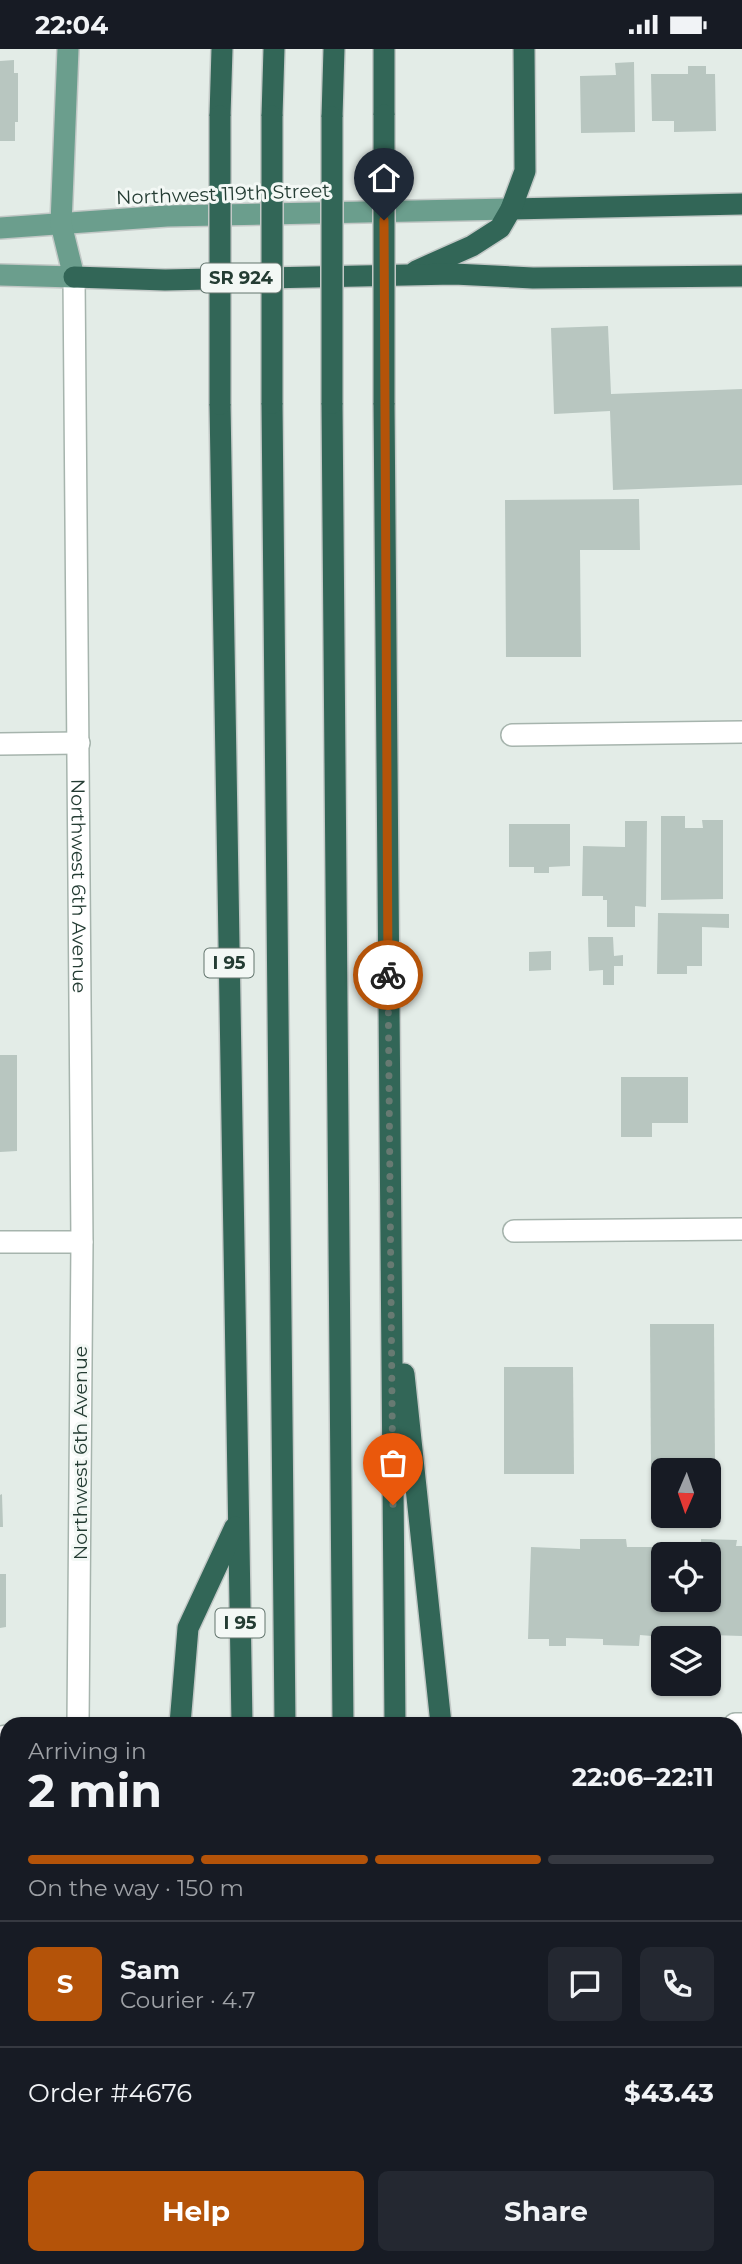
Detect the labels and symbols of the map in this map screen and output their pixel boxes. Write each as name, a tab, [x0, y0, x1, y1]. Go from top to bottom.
pin	[354, 148, 414, 220]
street label: Northwest 119th Street	[116, 179, 331, 209]
road number: SR 924	[201, 263, 281, 293]
street label: Northwest 6th Avenue	[67, 779, 91, 993]
courier	[353, 940, 423, 1010]
road number: I 95	[204, 949, 254, 978]
street label: Northwest 6th Avenue	[69, 1346, 92, 1560]
pin	[363, 1433, 423, 1505]
north arrow	[651, 1458, 721, 1528]
road number: I 95	[216, 1609, 264, 1637]

